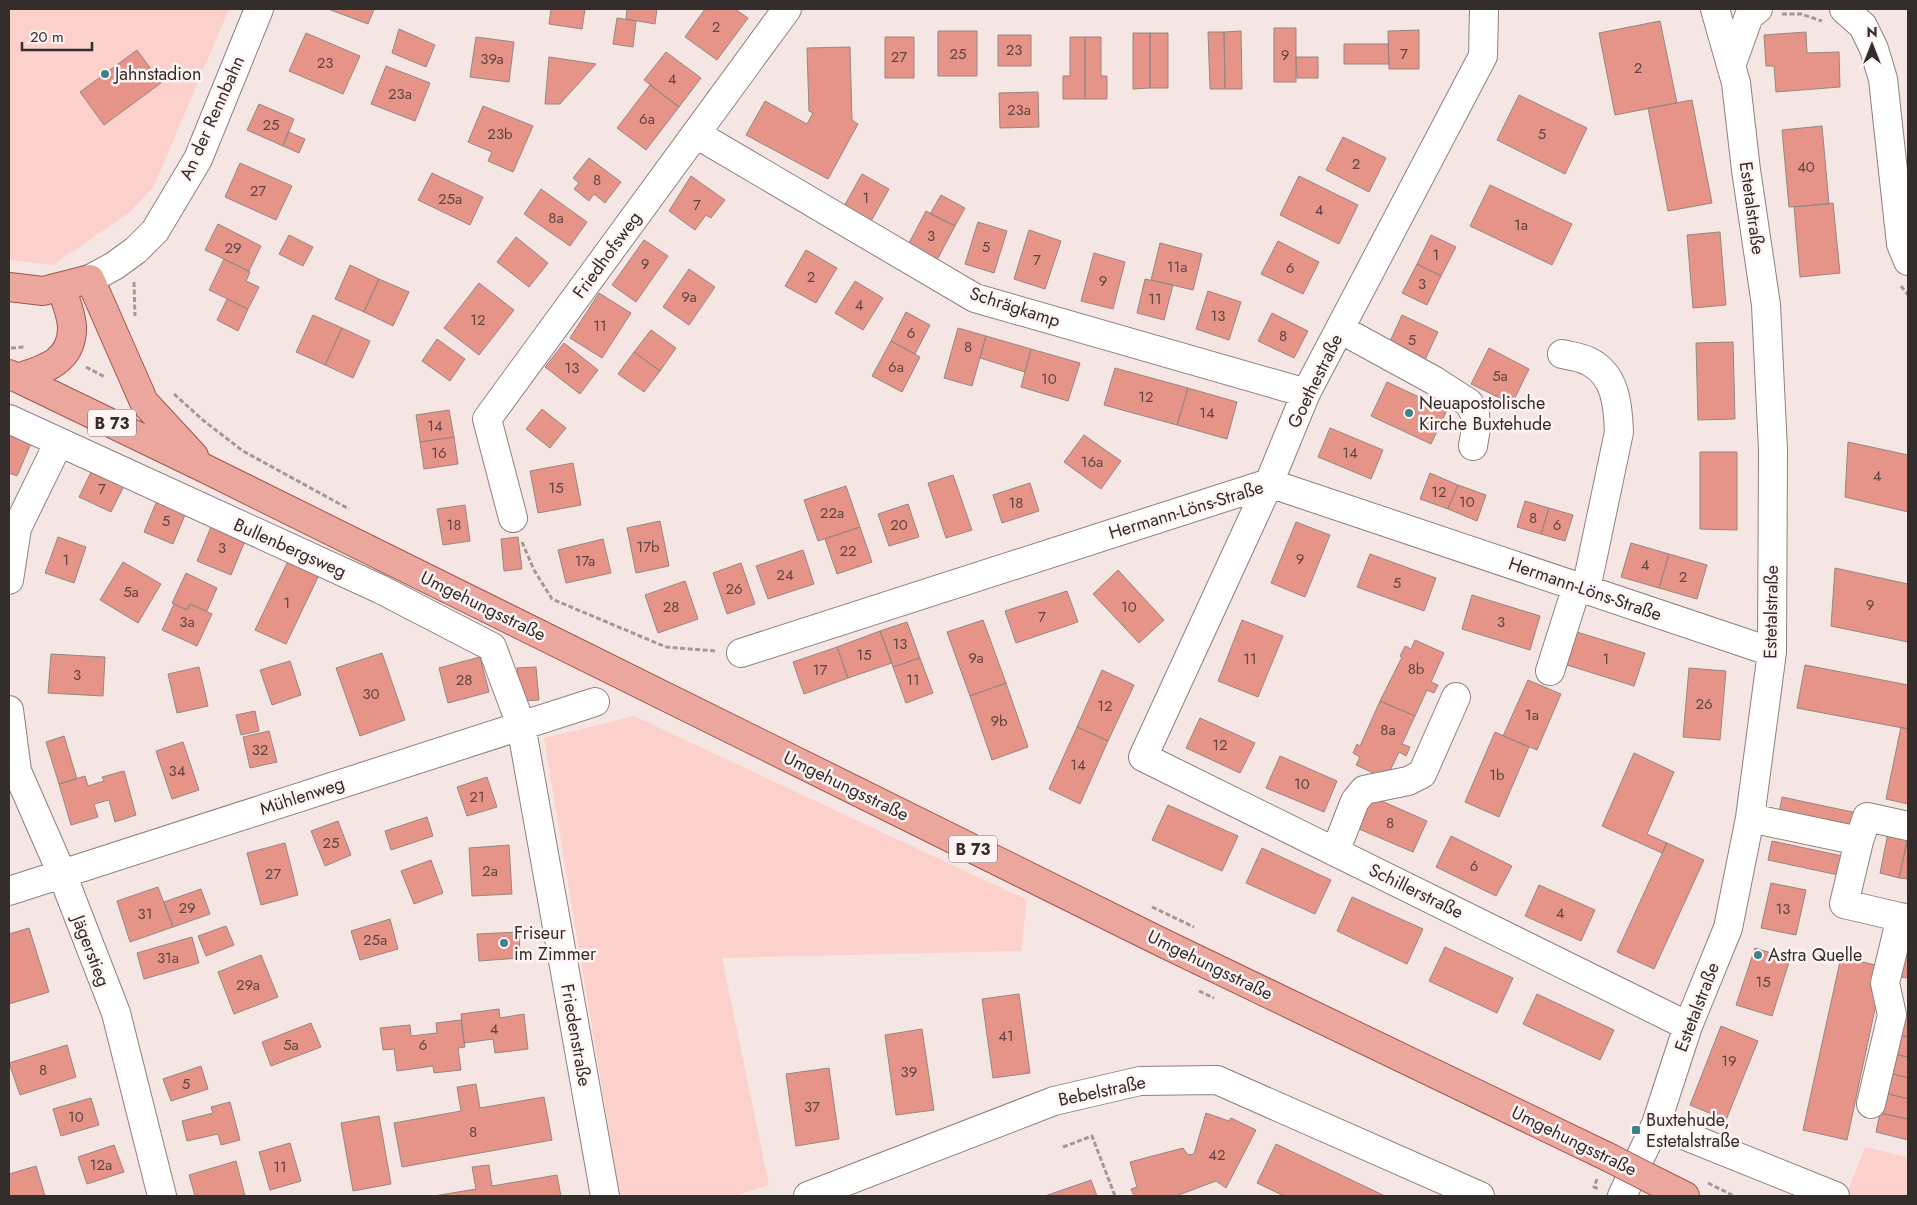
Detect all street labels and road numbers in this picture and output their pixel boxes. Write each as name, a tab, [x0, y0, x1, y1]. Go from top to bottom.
street label: An der Rennbahn	[173, 52, 251, 184]
street label: Estetalstraße	[1733, 160, 1771, 256]
street label: Friedhofsweg	[566, 206, 648, 304]
street label: Schrägkamp	[966, 280, 1064, 334]
street label: Goethestraße	[1281, 329, 1349, 433]
road number: B 73	[88, 409, 136, 436]
street label: Hermann-Löns-Straße	[1105, 474, 1267, 546]
street label: Bullenbergsweg	[230, 512, 350, 584]
street label: Hermann-Löns-Straße	[1505, 551, 1665, 627]
street label: Umgehungsstraße	[416, 564, 550, 648]
street label: Estetalstraße	[1757, 565, 1785, 659]
street label: Umgehungsstraße	[779, 744, 913, 828]
street label: Mühlenweg	[256, 770, 348, 822]
road number: B 73	[949, 836, 997, 862]
street label: Schillerstraße	[1364, 857, 1468, 925]
street label: Jägerstieg	[65, 910, 116, 990]
street label: Umgehungsstraße	[1143, 923, 1277, 1007]
street label: Estetalstraße	[1668, 959, 1726, 1055]
street label: Friedenstraße	[554, 982, 598, 1088]
street label: Bebelstraße	[1056, 1069, 1148, 1113]
street label: Umgehungsstraße	[1507, 1099, 1641, 1183]

